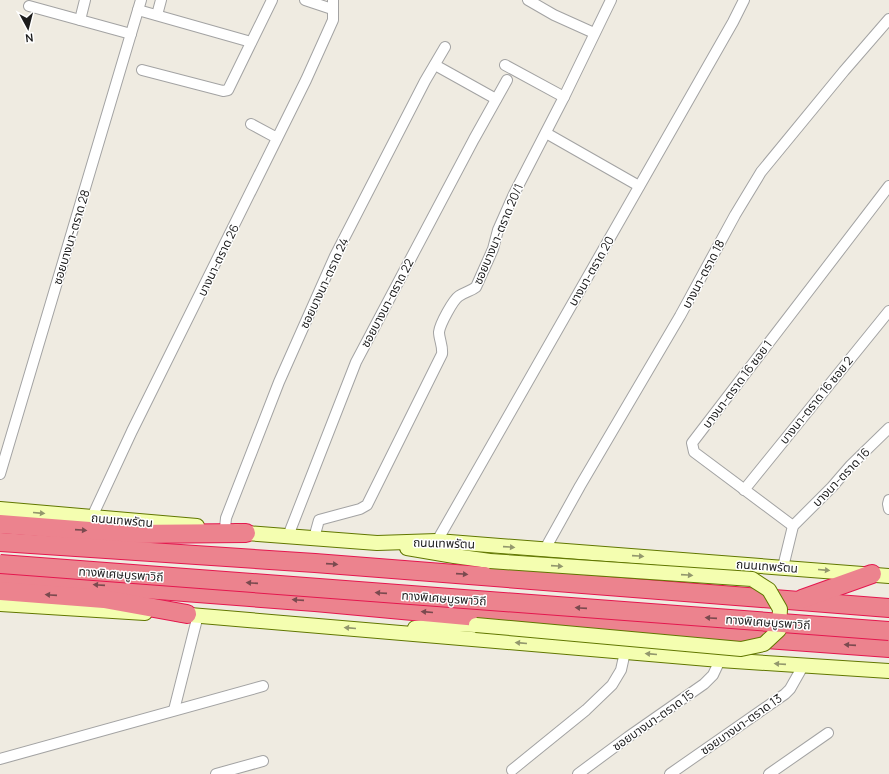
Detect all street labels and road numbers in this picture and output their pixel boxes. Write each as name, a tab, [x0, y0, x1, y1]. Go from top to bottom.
street label: ซอยบางนา-ตราด 20/1	[469, 181, 527, 287]
street label: ซอยบางนา-ตราด 28	[48, 187, 94, 287]
street label: บางนา-ตราด 26	[193, 221, 243, 299]
street label: บางนา-ตราด 20	[564, 233, 618, 309]
street label: ซอยบางนา-ตราด 24	[296, 235, 352, 331]
street label: บางนา-ตราด 18	[678, 237, 728, 311]
street label: ซอยบางนา-ตราด 22	[356, 255, 418, 350]
street label: บางนา-ตราด 16 ซอย 1	[698, 336, 776, 432]
street label: บางนา-ตราด 16 ซอย 2	[775, 352, 857, 447]
street label: บางนา-ตราด 16	[808, 444, 874, 510]
street label: ถนนเทพรัตน	[90, 509, 154, 531]
street label: ถนนเทพรัตน	[413, 533, 475, 553]
street label: ถนนเทพรัตน	[735, 555, 799, 577]
street label: ทางพิเศษบูรพาวิถี	[78, 563, 164, 585]
street label: ทางพิเศษบูรพาวิถี	[401, 587, 487, 609]
street label: ทางพิเศษบูรพาวิถี	[725, 611, 811, 633]
street label: ซอยบางนา-ตราด 15	[609, 685, 697, 755]
street label: ซอยบางนา-ตราด 13	[697, 690, 785, 758]

